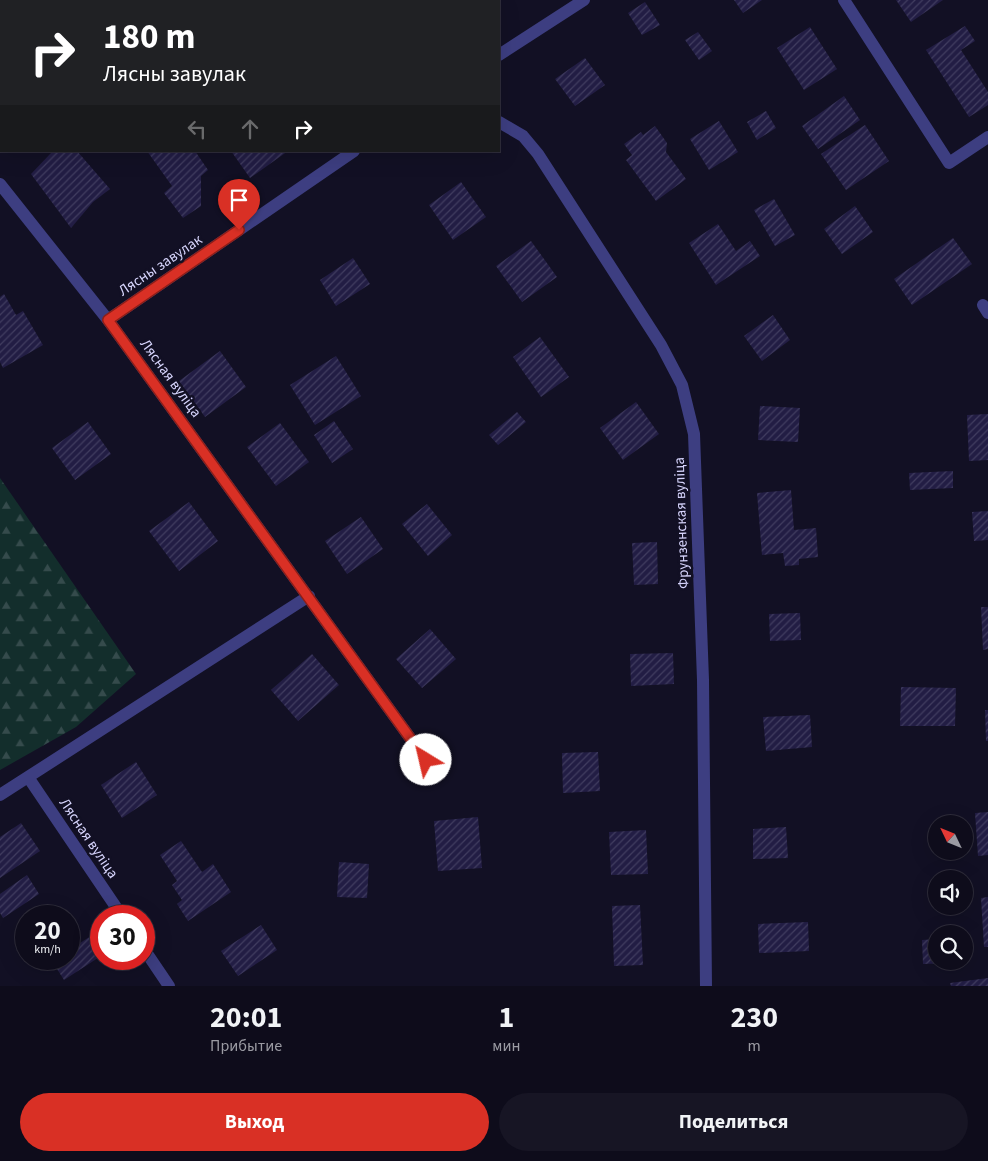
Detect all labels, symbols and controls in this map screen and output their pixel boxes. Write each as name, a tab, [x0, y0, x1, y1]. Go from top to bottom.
text: 180 m	[103, 12, 195, 62]
icon: right	[20, 20, 85, 85]
text: Лясны завулак	[103, 58, 246, 90]
icon: left	[183, 115, 211, 143]
icon: ahead	[236, 115, 264, 143]
icon: right	[289, 115, 317, 143]
pin	[218, 179, 260, 230]
icon: arrive	[225, 186, 253, 214]
street label: Лясны завулак	[114, 229, 207, 301]
street label: Лясная вуліца	[135, 335, 206, 422]
street label: Фрунзенская вуліца	[669, 457, 694, 589]
position arrow	[399, 733, 451, 785]
street label: Лясная вуліца	[54, 794, 123, 883]
north arrow	[928, 815, 972, 860]
map controls	[928, 815, 973, 970]
button: sound	[928, 870, 973, 915]
speed limit sign: 30	[90, 905, 155, 970]
text: 20	[34, 913, 61, 949]
button: search	[928, 925, 973, 970]
text: km/h	[34, 941, 61, 958]
text: 20:01	[210, 996, 282, 1039]
text: 1	[498, 996, 514, 1039]
text: 230	[730, 996, 778, 1039]
text: Прибытие	[210, 1035, 282, 1057]
text: мин	[492, 1035, 520, 1057]
text: m	[748, 1035, 761, 1057]
button: Выход	[20, 1093, 489, 1151]
button: Поделиться	[499, 1093, 968, 1151]

